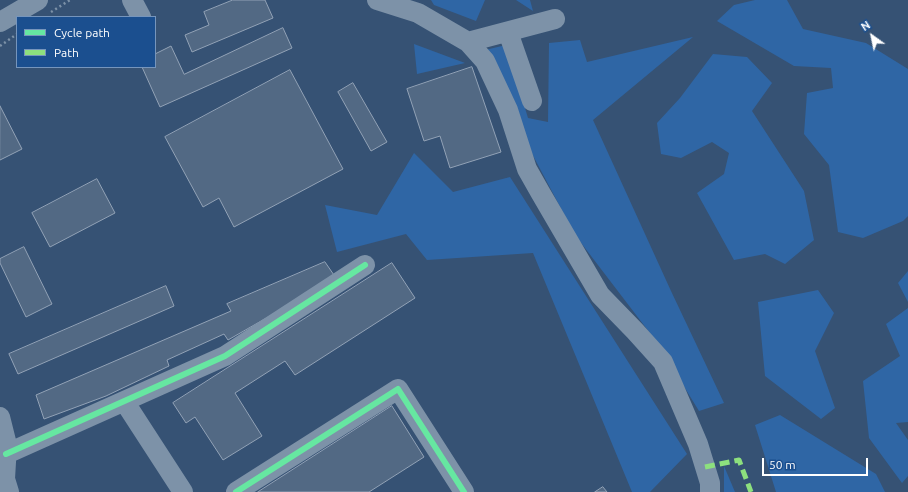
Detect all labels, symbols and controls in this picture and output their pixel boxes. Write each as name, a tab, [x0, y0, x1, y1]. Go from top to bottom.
legend	[16, 16, 156, 68]
north arrow	[852, 16, 892, 56]
text: N	[859, 19, 872, 33]
text: Cycle path	[54, 26, 110, 39]
text: Path	[54, 46, 79, 59]
scale bar	[764, 450, 870, 476]
text: 50 m	[769, 458, 796, 471]

